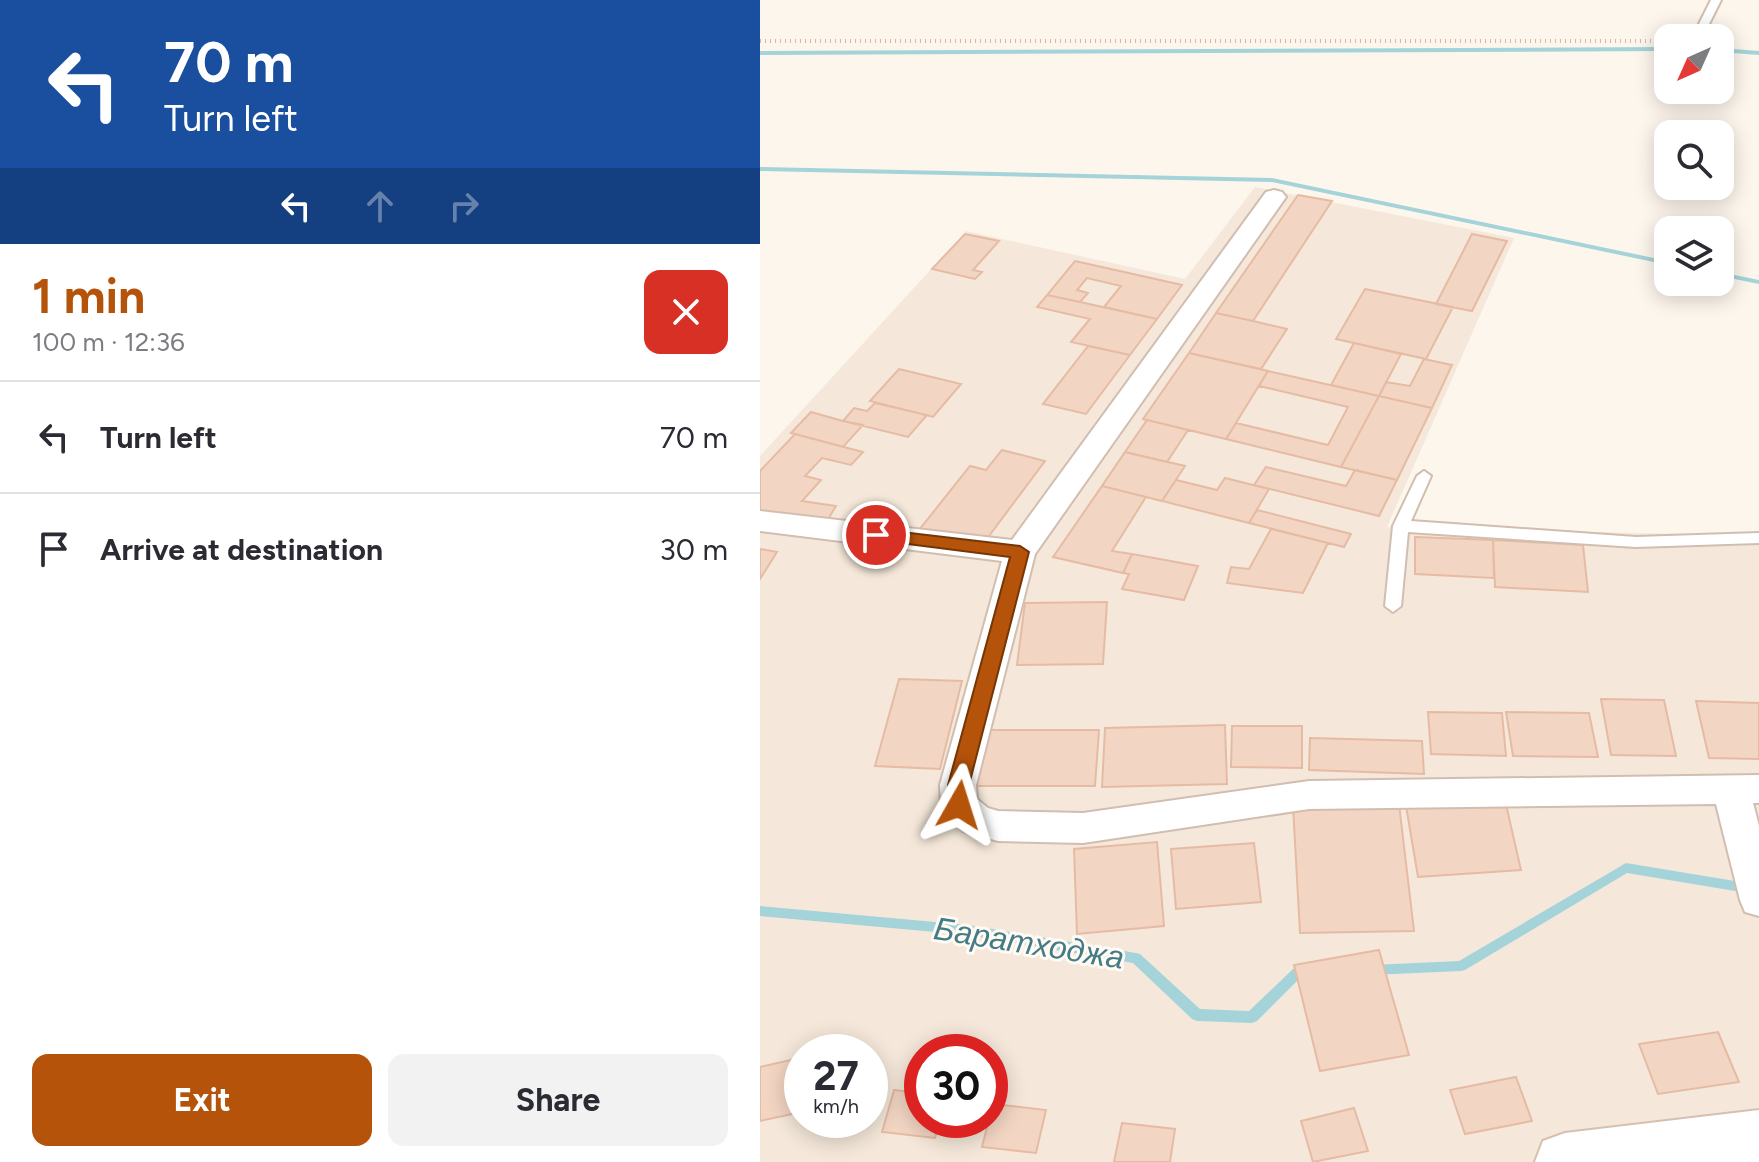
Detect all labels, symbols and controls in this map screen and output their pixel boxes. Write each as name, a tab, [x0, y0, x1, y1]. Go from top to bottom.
north arrow	[1654, 24, 1734, 104]
map controls	[1654, 24, 1734, 296]
text: 70 m	[164, 29, 294, 96]
icon: left	[32, 32, 136, 136]
text: Turn left	[164, 97, 298, 140]
button: search	[1654, 120, 1734, 200]
icon: left	[274, 184, 318, 228]
icon: ahead	[358, 184, 402, 228]
icon: right	[442, 184, 486, 228]
button: layers	[1654, 216, 1734, 296]
text: 1 min	[32, 267, 145, 325]
button: close	[644, 270, 728, 354]
text: 100 m · 12:36	[32, 326, 185, 358]
icon: left	[32, 415, 76, 459]
text: Turn left	[100, 419, 217, 456]
text: 70 m	[660, 419, 728, 456]
pin	[842, 501, 910, 569]
icon: arrive	[854, 513, 898, 557]
icon: arrive	[32, 527, 76, 571]
text: Arrive at destination	[100, 531, 383, 568]
text: 30 m	[660, 531, 728, 568]
position arrow	[917, 763, 1001, 847]
water label: Баратходжа	[931, 909, 1127, 977]
speed limit sign: 30	[904, 1034, 1008, 1138]
text: 27	[813, 1052, 859, 1100]
button: Exit	[32, 1054, 372, 1146]
button: Share	[388, 1054, 728, 1146]
text: km/h	[813, 1094, 859, 1118]

